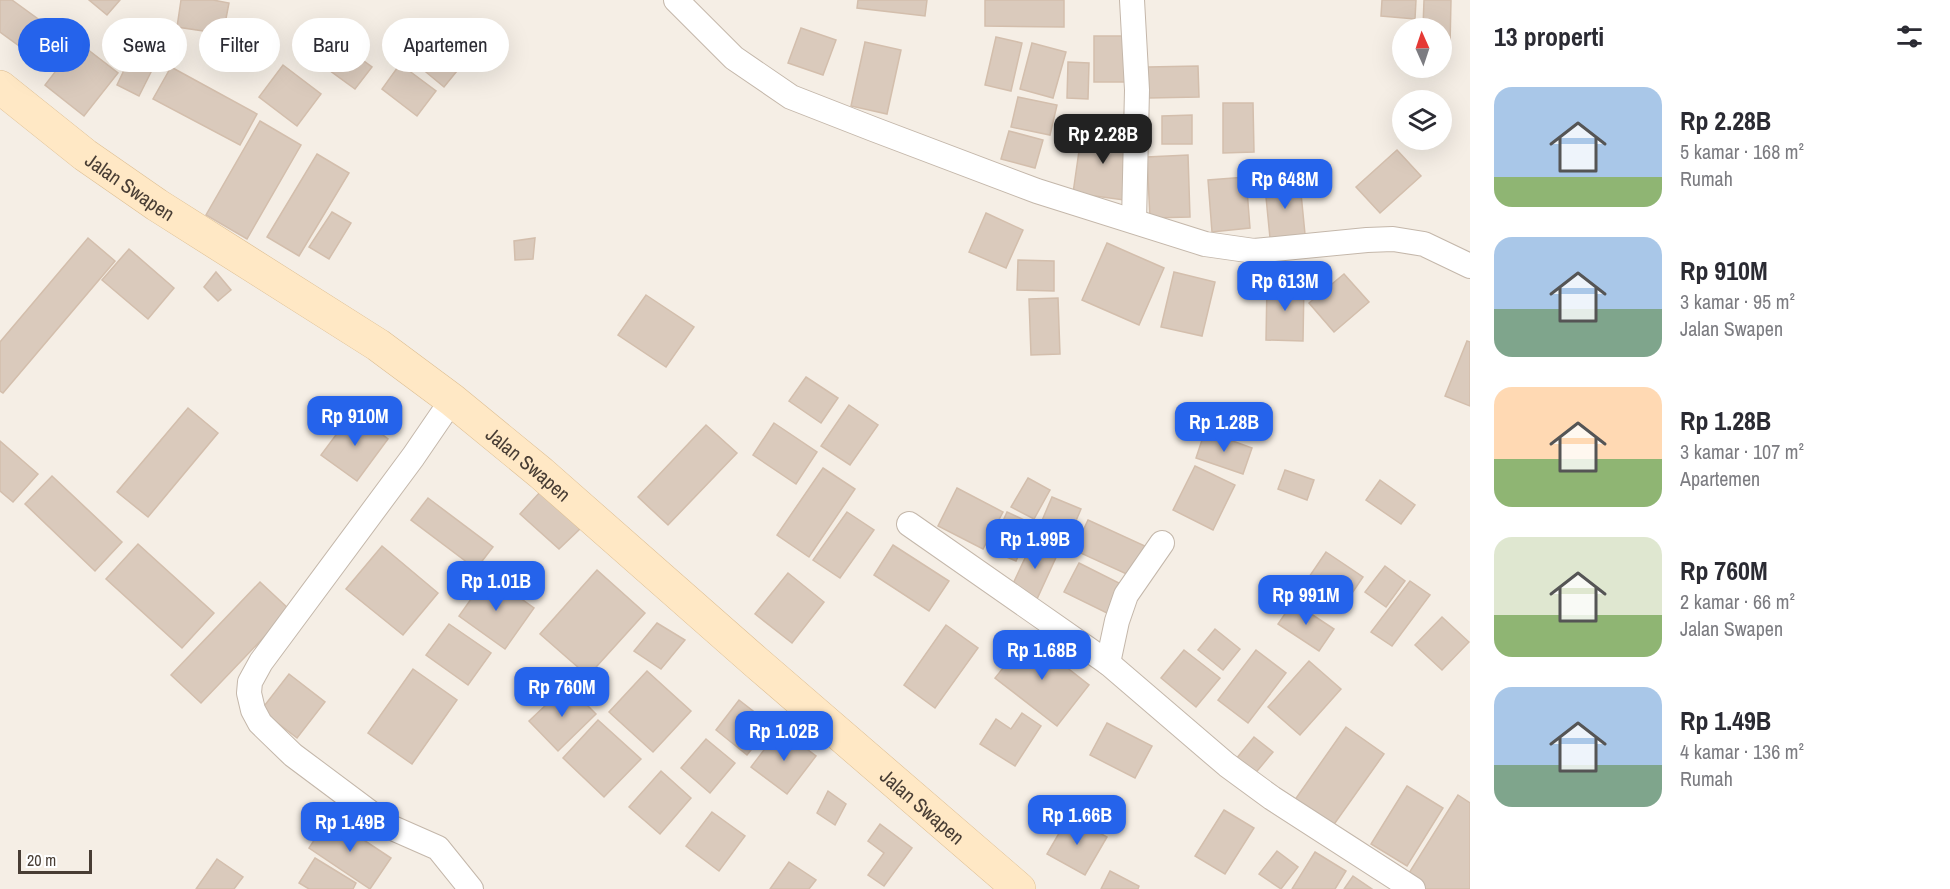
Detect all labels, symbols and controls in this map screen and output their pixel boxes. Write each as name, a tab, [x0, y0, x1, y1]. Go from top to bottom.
chip: Beli	[18, 18, 90, 72]
chip: Sewa	[102, 18, 187, 72]
chip: Filter	[199, 18, 280, 72]
chip: Baru	[292, 18, 370, 72]
chip: Apartemen	[382, 18, 509, 72]
north arrow	[1392, 18, 1452, 78]
map controls	[1392, 18, 1452, 150]
text: 13 properti	[1494, 19, 1604, 54]
icon: filters	[1893, 20, 1926, 53]
button: layers	[1392, 90, 1452, 150]
text: Rp 2.28B	[1680, 103, 1771, 138]
icon: home	[1542, 111, 1614, 183]
pin: Rp 2.28B	[1041, 114, 1165, 165]
text: Rp 2.28B	[1068, 120, 1138, 147]
text: 5 kamar · 168 m²	[1680, 138, 1804, 165]
street label: Jalan Swapen	[80, 146, 180, 227]
pin: Rp 648M	[1230, 159, 1340, 210]
text: Rp 648M	[1251, 165, 1319, 192]
text: Rumah	[1680, 165, 1733, 192]
text: Rp 910M	[1680, 253, 1768, 288]
pin: Rp 613M	[1230, 261, 1340, 312]
icon: home	[1542, 261, 1614, 333]
text: Rp 613M	[1251, 267, 1319, 294]
text: 3 kamar · 95 m²	[1680, 288, 1795, 315]
text: Jalan Swapen	[1680, 315, 1783, 342]
pin: Rp 910M	[300, 396, 410, 447]
text: Rp 910M	[321, 402, 389, 429]
pin: Rp 1.28B	[1162, 402, 1286, 453]
text: Rp 1.28B	[1680, 403, 1771, 438]
text: Rp 1.28B	[1189, 408, 1259, 435]
icon: home	[1542, 411, 1614, 483]
street label: Jalan Swapen	[481, 420, 577, 507]
text: 3 kamar · 107 m²	[1680, 438, 1804, 465]
text: Apartemen	[1680, 465, 1760, 492]
pin: Rp 1.99B	[973, 519, 1097, 570]
text: Rp 1.99B	[1000, 525, 1070, 552]
text: Rp 760M	[1680, 553, 1768, 588]
pin: Rp 1.01B	[434, 561, 558, 612]
icon: home	[1542, 561, 1614, 633]
text: Rp 1.01B	[461, 567, 531, 594]
pin: Rp 991M	[1251, 575, 1361, 626]
text: Rp 991M	[1272, 581, 1340, 608]
text: 2 kamar · 66 m²	[1680, 588, 1795, 615]
text: Jalan Swapen	[1680, 615, 1783, 642]
pin: Rp 1.68B	[980, 630, 1104, 681]
text: Rp 1.68B	[1007, 636, 1077, 663]
pin: Rp 760M	[507, 667, 617, 718]
text: Rp 760M	[528, 673, 596, 700]
text: Rp 1.49B	[1680, 703, 1771, 738]
pin: Rp 1.02B	[722, 711, 846, 762]
icon: home	[1542, 711, 1614, 783]
text: Rp 1.02B	[749, 717, 819, 744]
text: 4 kamar · 136 m²	[1680, 738, 1804, 765]
street label: Jalan Swapen	[875, 762, 971, 850]
text: Rumah	[1680, 765, 1733, 792]
pin: Rp 1.66B	[1015, 795, 1139, 846]
text: Rp 1.66B	[1042, 801, 1112, 828]
pin: Rp 1.49B	[288, 802, 412, 853]
text: Rp 1.49B	[315, 808, 385, 835]
scale bar	[18, 847, 92, 874]
text: 20 m	[27, 849, 56, 871]

